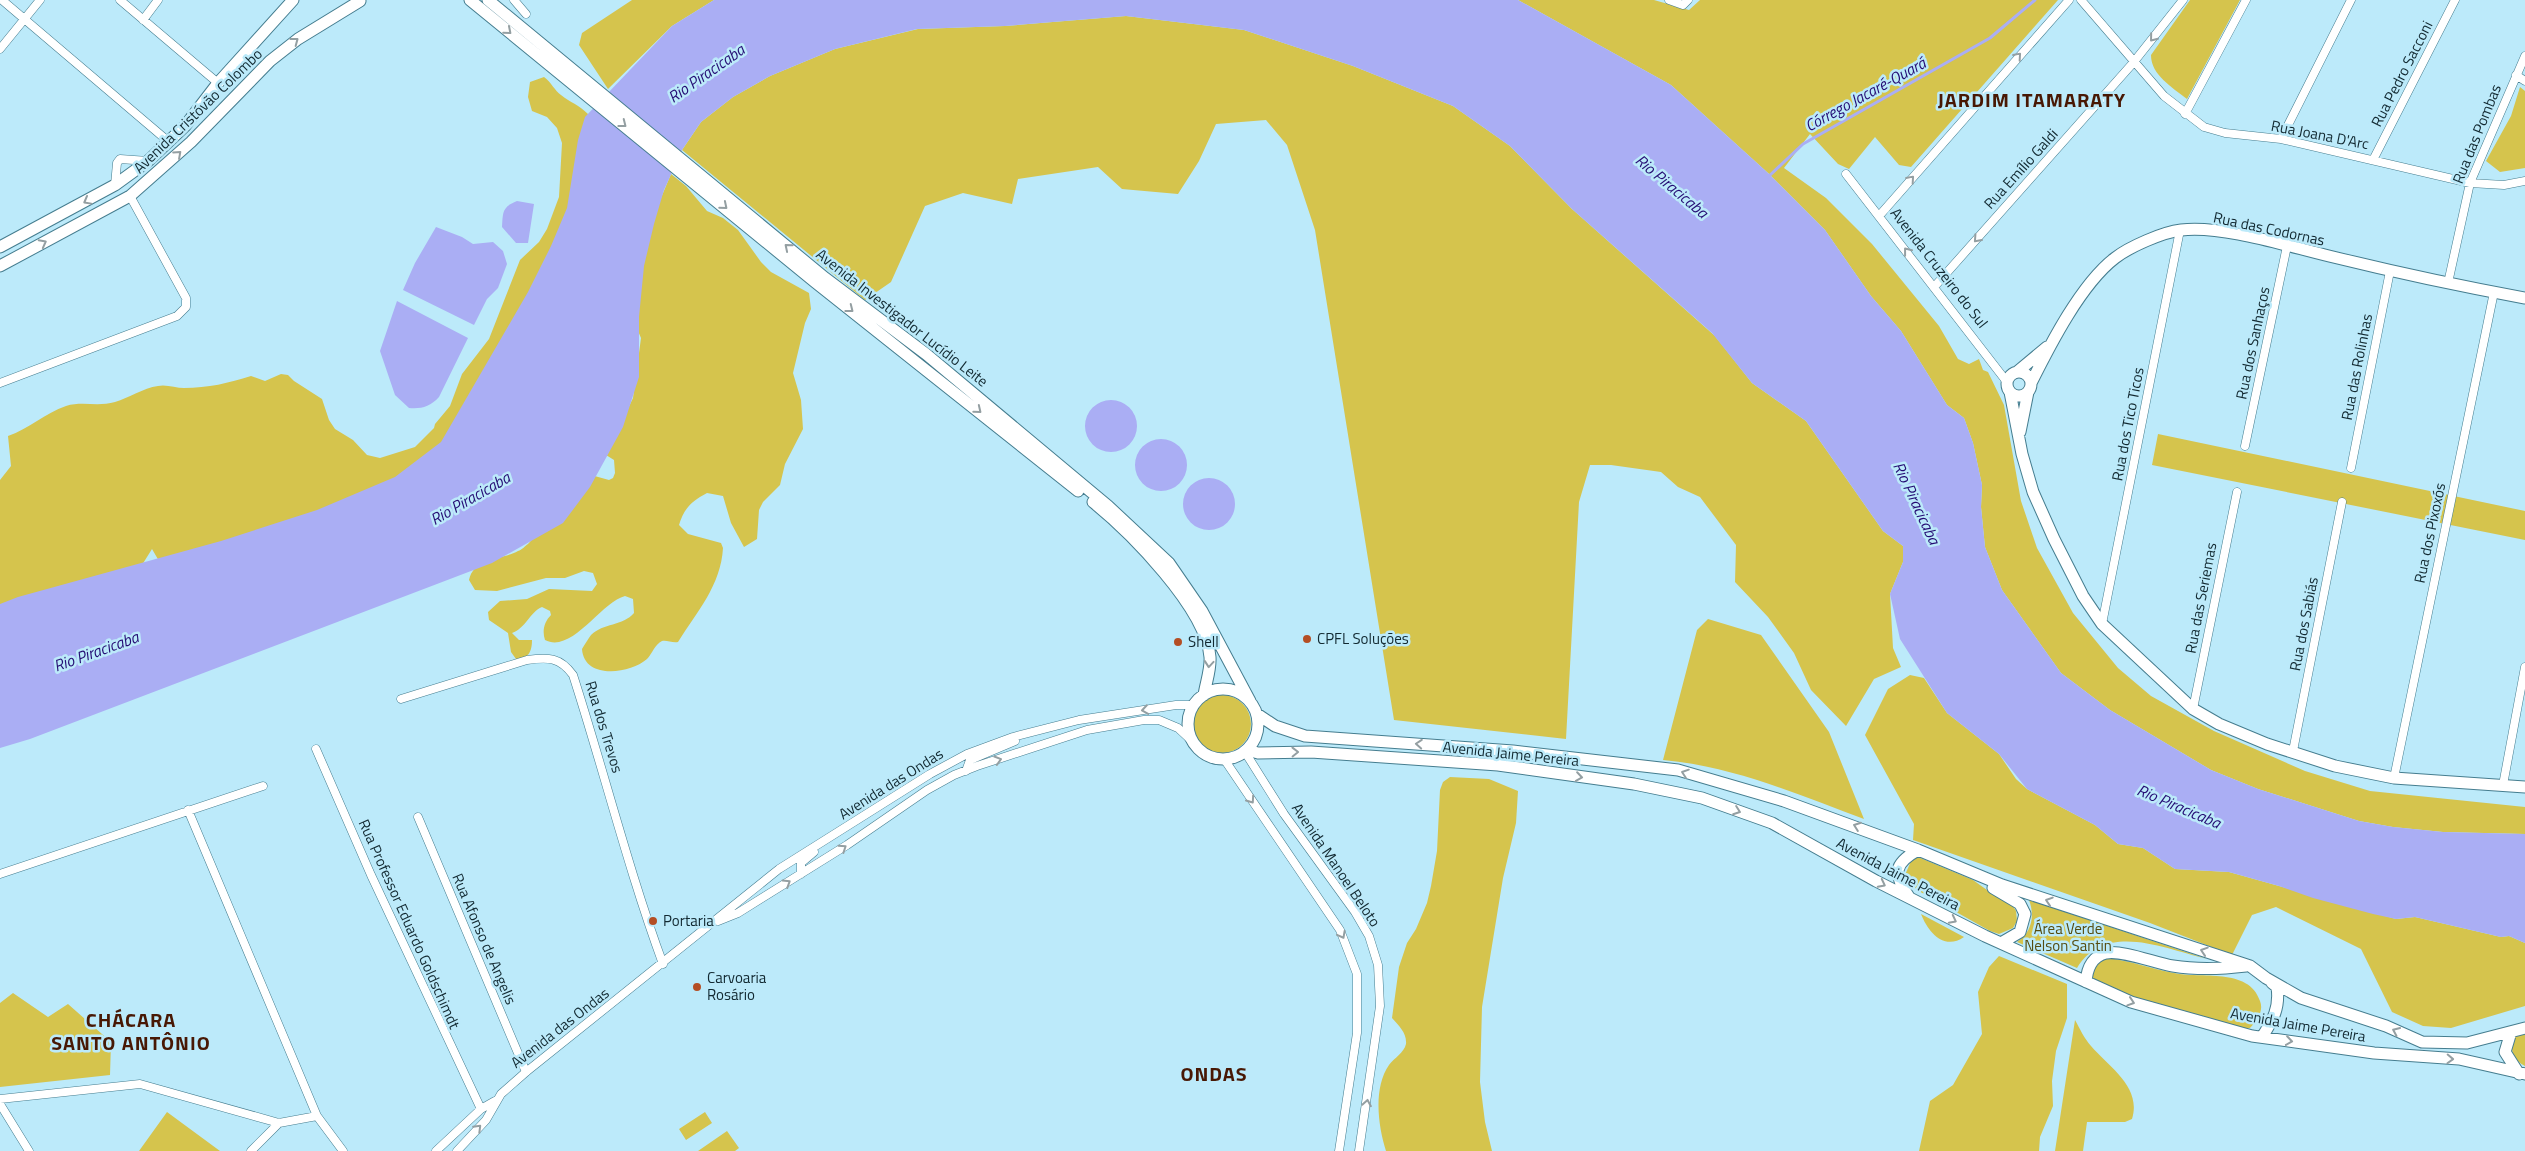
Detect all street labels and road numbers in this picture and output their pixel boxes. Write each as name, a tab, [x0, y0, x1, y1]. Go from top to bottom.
street label: Rua Pedro Sacconi	[2365, 17, 2438, 131]
street label: Avenida Cristóvão Colombo	[128, 43, 267, 178]
street label: Rua das Pombas	[2446, 81, 2507, 187]
street label: Rua Joana D'Arc	[2269, 114, 2371, 155]
street label: Rua Emílio Galdi	[1978, 123, 2063, 214]
street label: Avenida Cruzeiro do Sul	[1885, 203, 1994, 333]
street label: Rua das Codornas	[2211, 205, 2327, 252]
street label: Avenida Investigador Lucídio Leite	[811, 243, 993, 392]
street label: Rua dos Sanhaços	[2229, 284, 2276, 401]
street label: Rua das Rolinhas	[2335, 312, 2378, 422]
street label: Rua dos Tico Ticos	[2105, 365, 2150, 483]
street label: Rua dos Pixoxós	[2408, 481, 2451, 585]
street label: Rua das Seriemas	[2178, 540, 2223, 655]
street label: Rua dos Sabiás	[2283, 575, 2324, 673]
street label: Rua dos Trevos	[580, 678, 629, 776]
street label: Avenida Jaime Pereira	[1442, 735, 1581, 772]
street label: Avenida das Ondas	[834, 742, 948, 825]
street label: Avenida Manoel Beloto	[1286, 798, 1387, 931]
street label: Rua Professor Eduardo Goldschimdt	[353, 815, 467, 1033]
street label: Avenida Jaime Pereira	[1832, 831, 1965, 916]
street label: Rua Afonso de Angelis	[446, 870, 523, 1008]
street label: Avenida das Ondas	[506, 982, 614, 1073]
street label: Avenida Jaime Pereira	[2229, 1001, 2368, 1048]

